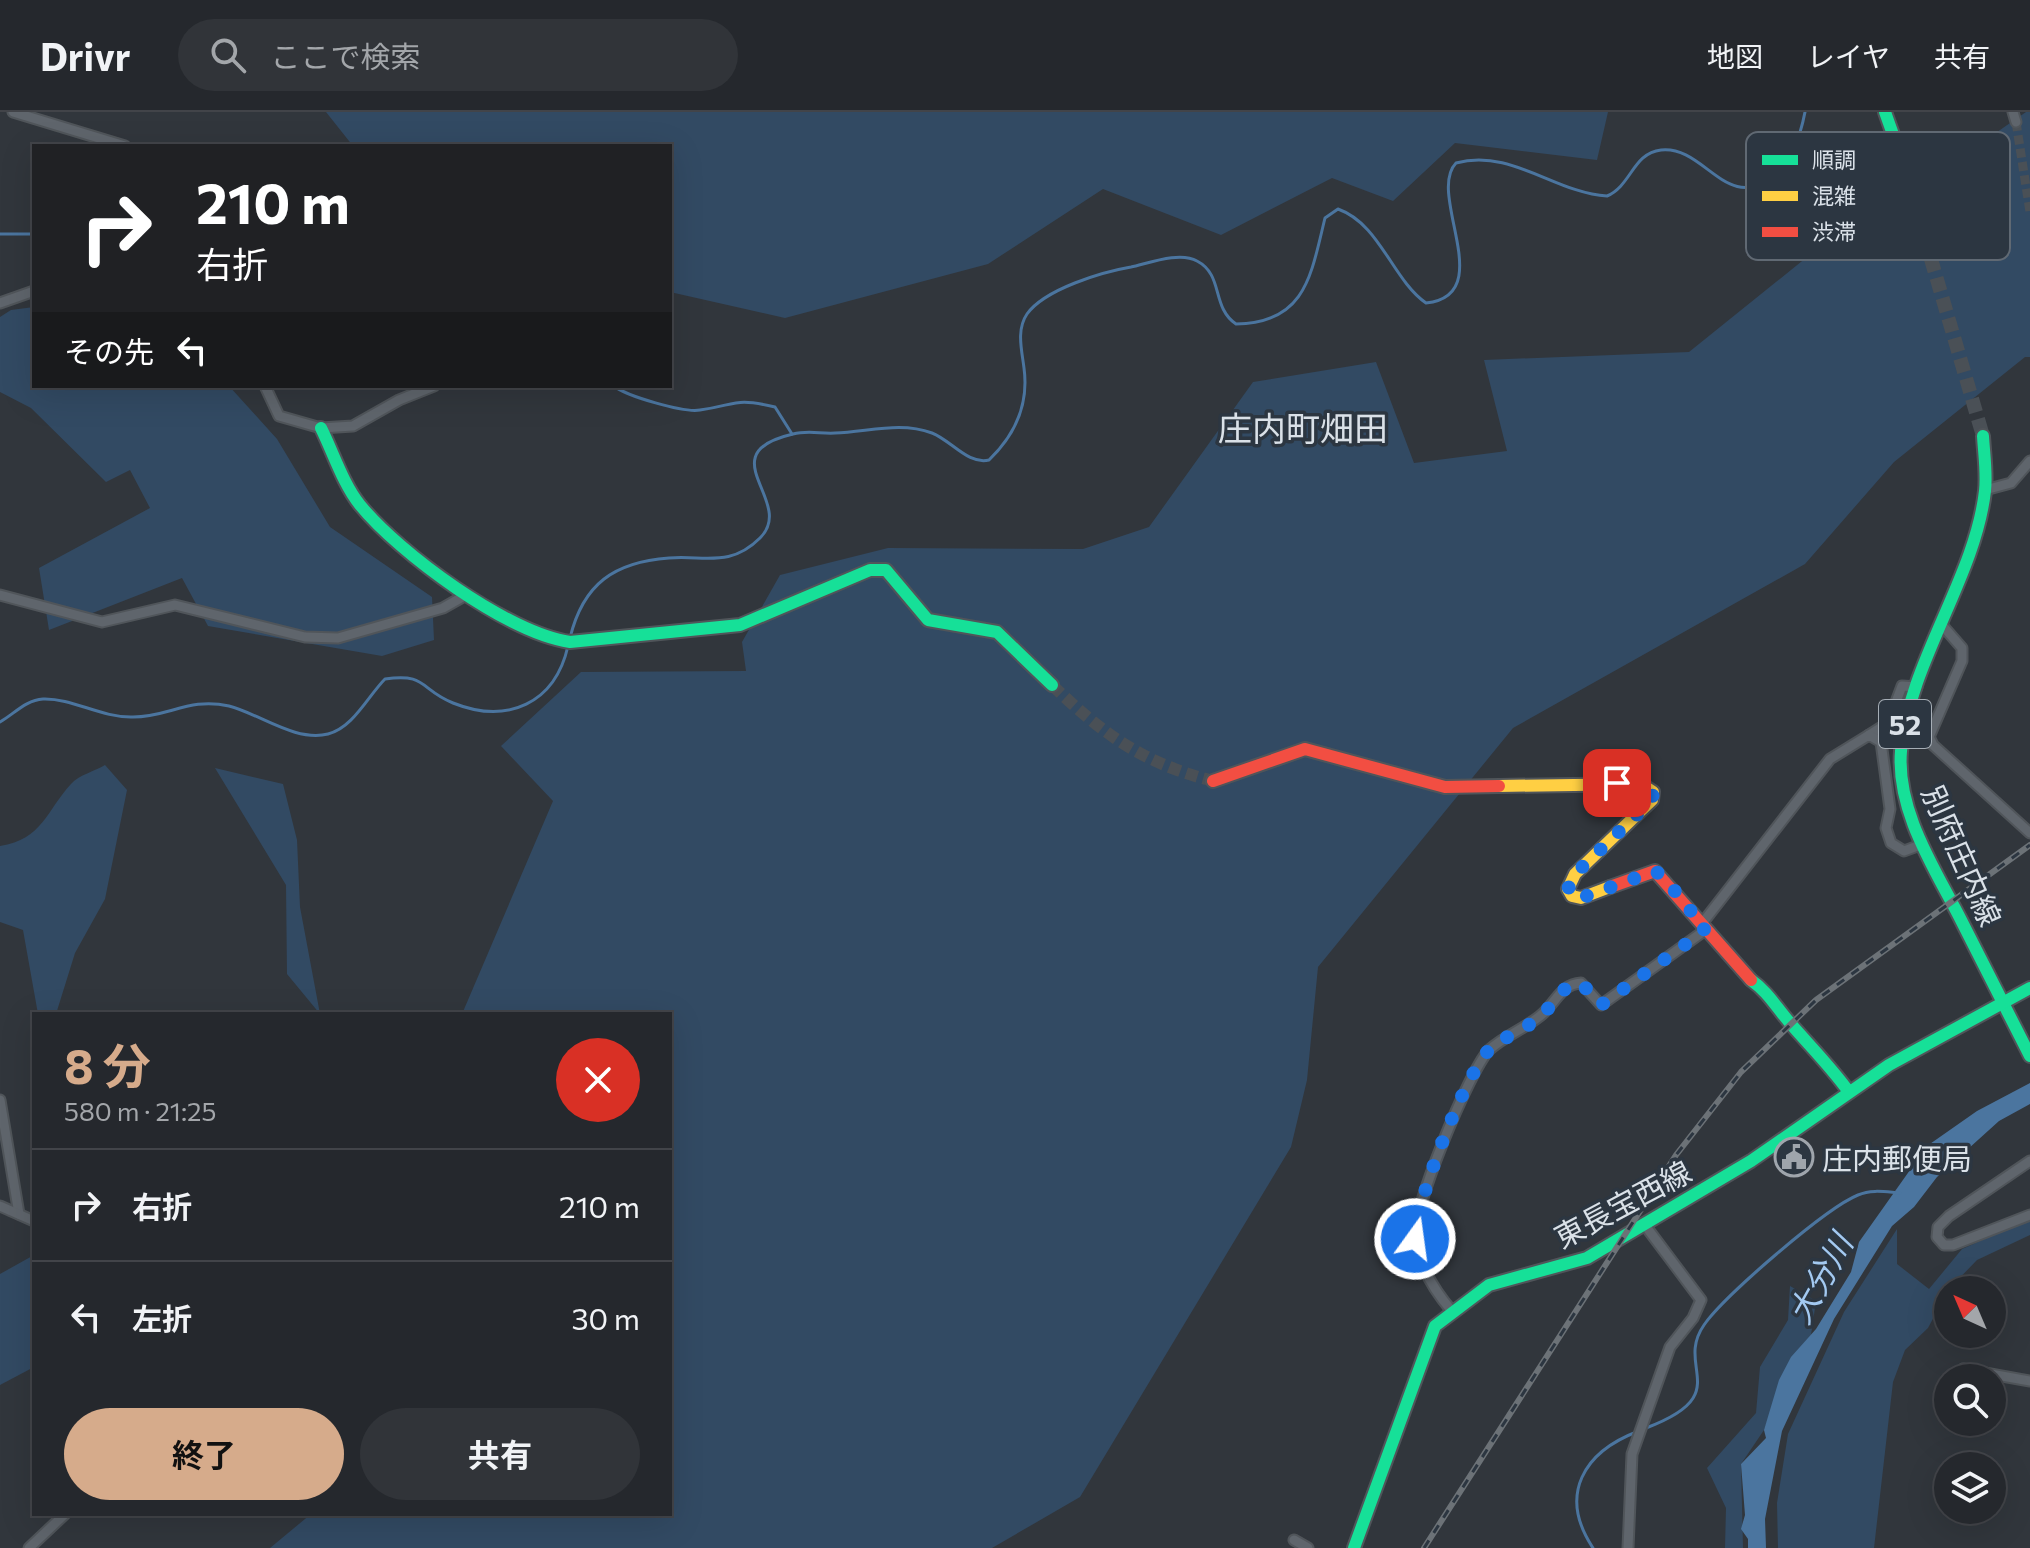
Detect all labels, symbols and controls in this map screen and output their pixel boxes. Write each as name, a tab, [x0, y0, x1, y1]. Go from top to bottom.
search box	[178, 19, 738, 91]
text: Drivr	[40, 32, 130, 79]
icon: search	[206, 33, 250, 77]
text: ここで検索	[270, 37, 420, 74]
text: 地図	[1707, 39, 1763, 73]
text: レイヤ	[1807, 39, 1890, 73]
text: 共有	[1934, 39, 1990, 73]
legend	[1746, 132, 2010, 260]
text: 順調	[1812, 146, 1856, 173]
text: 210 m	[196, 167, 350, 236]
icon: right	[64, 176, 168, 280]
text: 混雑	[1812, 182, 1856, 209]
text: 渋滞	[1812, 218, 1856, 245]
text: 右折	[196, 241, 268, 285]
icon: left	[170, 328, 214, 372]
text: その先	[64, 332, 154, 369]
district label: 庄内町畑田	[1218, 406, 1388, 448]
road number: 52	[1879, 700, 1931, 748]
pin	[1583, 749, 1651, 817]
icon: arrive	[1595, 761, 1639, 805]
street label: 別府庄内線	[1916, 779, 2010, 931]
text: 8 分	[64, 1035, 151, 1094]
button: close	[556, 1038, 640, 1122]
text: 580 m · 21:25	[64, 1095, 216, 1126]
public building icon: 庄内郵便局	[1773, 1136, 1815, 1178]
place label: 庄内郵便局	[1822, 1139, 1972, 1176]
street label: 東長宝西線	[1547, 1151, 1697, 1255]
icon: right	[64, 1183, 108, 1227]
text: 右折	[132, 1187, 192, 1224]
text: 210 m	[559, 1187, 640, 1224]
position arrow	[1373, 1197, 1457, 1281]
water label: 大分川	[1778, 1224, 1861, 1330]
north arrow	[1934, 1276, 2006, 1348]
map controls	[1934, 1276, 2006, 1524]
icon: left	[64, 1295, 108, 1339]
text: 左折	[132, 1299, 192, 1336]
text: 30 m	[571, 1299, 640, 1336]
button: search	[1934, 1364, 2006, 1436]
button: 終了	[64, 1408, 344, 1500]
button: 共有	[360, 1408, 640, 1500]
button: layers	[1934, 1452, 2006, 1524]

